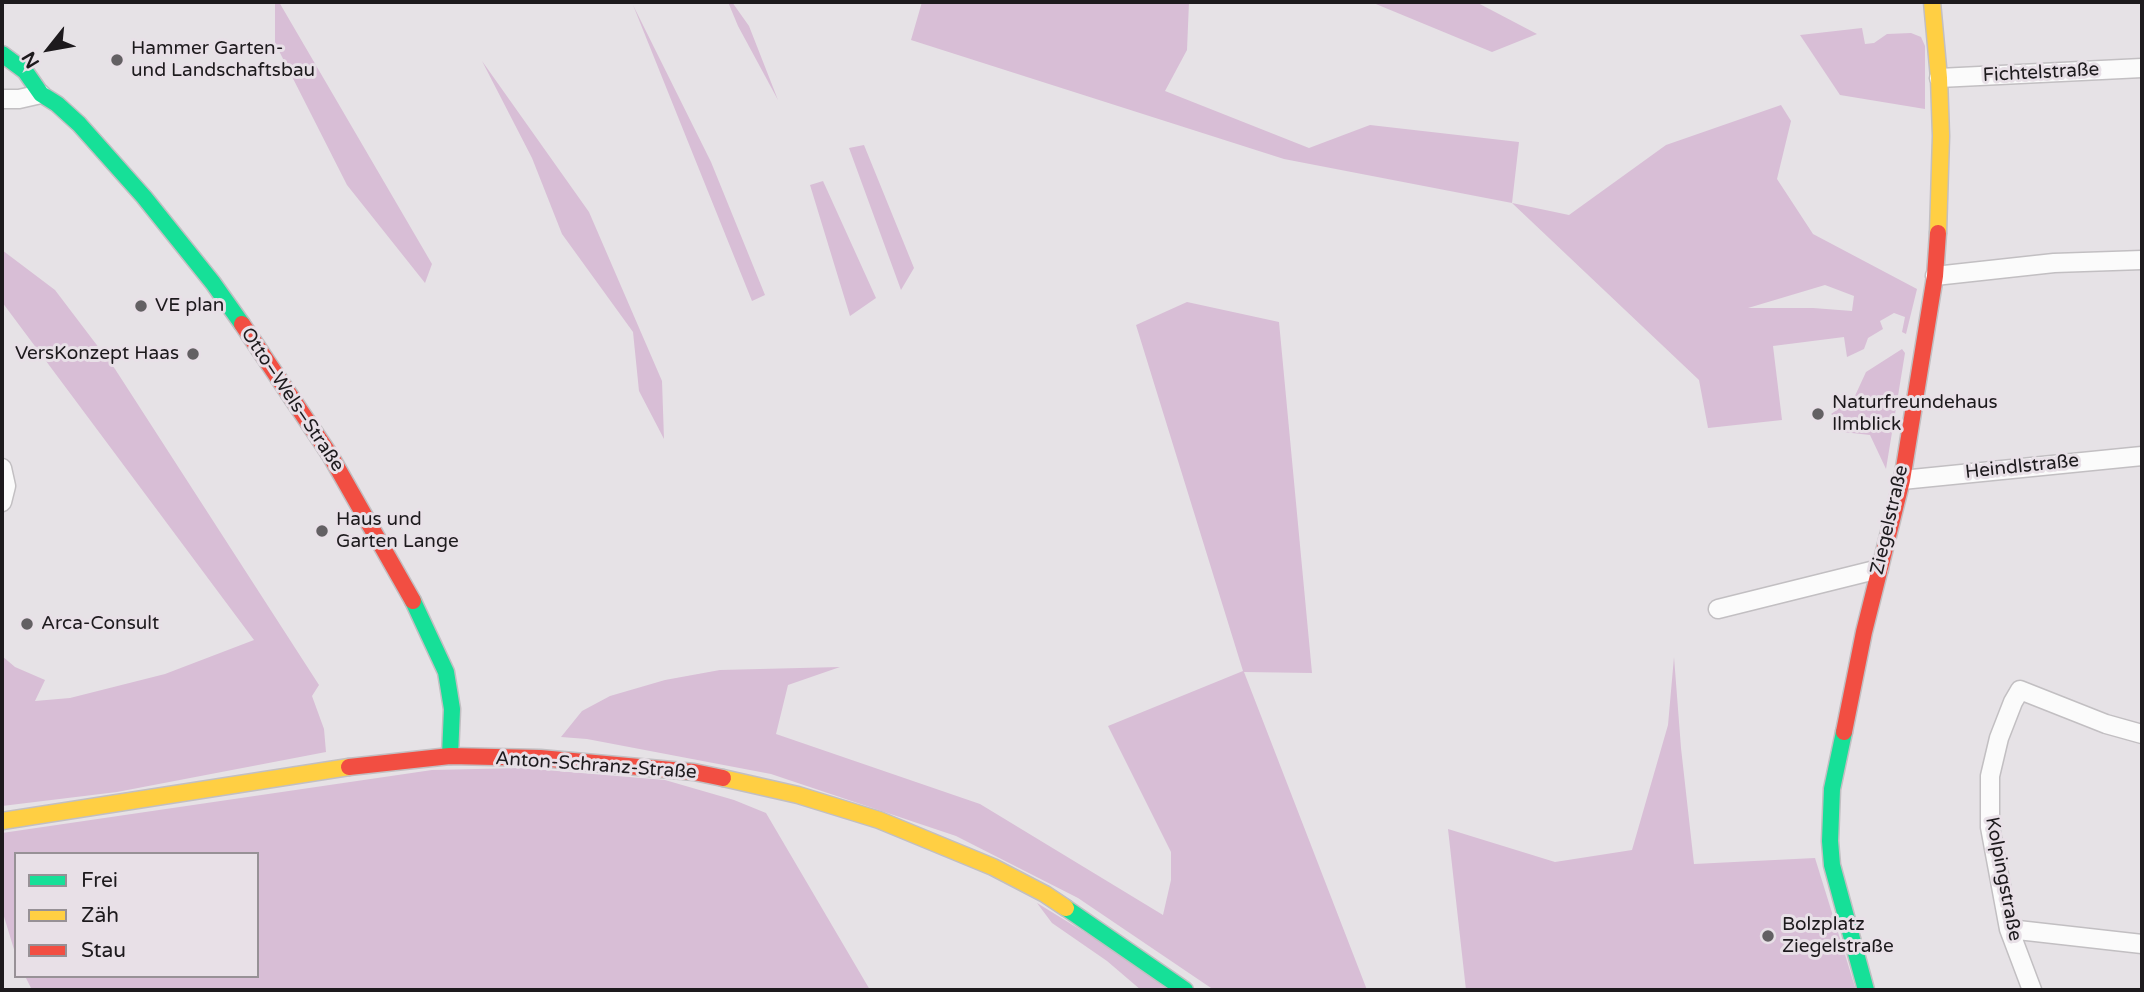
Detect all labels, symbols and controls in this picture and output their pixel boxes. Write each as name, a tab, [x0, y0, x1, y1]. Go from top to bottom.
north arrow	[14, 14, 84, 84]
place label: Hammer Garten- und Landschaftsbau	[131, 38, 315, 82]
text: N	[18, 48, 44, 72]
marker: Hammer Garten- und Landschaftsbau	[109, 52, 125, 68]
street label: Fichtelstraße	[1982, 59, 2100, 87]
place label: VE plan	[155, 295, 224, 317]
marker: VE plan	[133, 298, 149, 314]
street label: Otto–Wels–Straße	[235, 324, 349, 476]
place label: VersKonzept Haas	[15, 343, 179, 365]
marker: VersKonzept Haas	[185, 346, 201, 362]
place label: Naturfreundehaus Ilmblick	[1832, 392, 1998, 436]
marker: Naturfreundehaus Ilmblick	[1810, 406, 1826, 422]
street label: Heindlstraße	[1964, 450, 2080, 484]
street label: Ziegelstraße	[1866, 463, 1914, 577]
place label: Haus und Garten Lange	[336, 509, 459, 553]
marker: Haus und Garten Lange	[314, 523, 330, 539]
place label: Arca-Consult	[41, 613, 159, 635]
marker: Arca-Consult	[19, 616, 35, 632]
street label: Anton-Schranz-Straße	[495, 748, 697, 784]
street label: Kolpingstraße	[1980, 815, 2026, 943]
legend	[14, 852, 259, 978]
text: Frei	[81, 868, 118, 893]
text: Zäh	[81, 903, 119, 928]
place label: Bolzplatz Ziegelstraße	[1782, 914, 1894, 958]
marker: Bolzplatz Ziegelstraße	[1760, 928, 1776, 944]
text: Stau	[81, 938, 126, 963]

